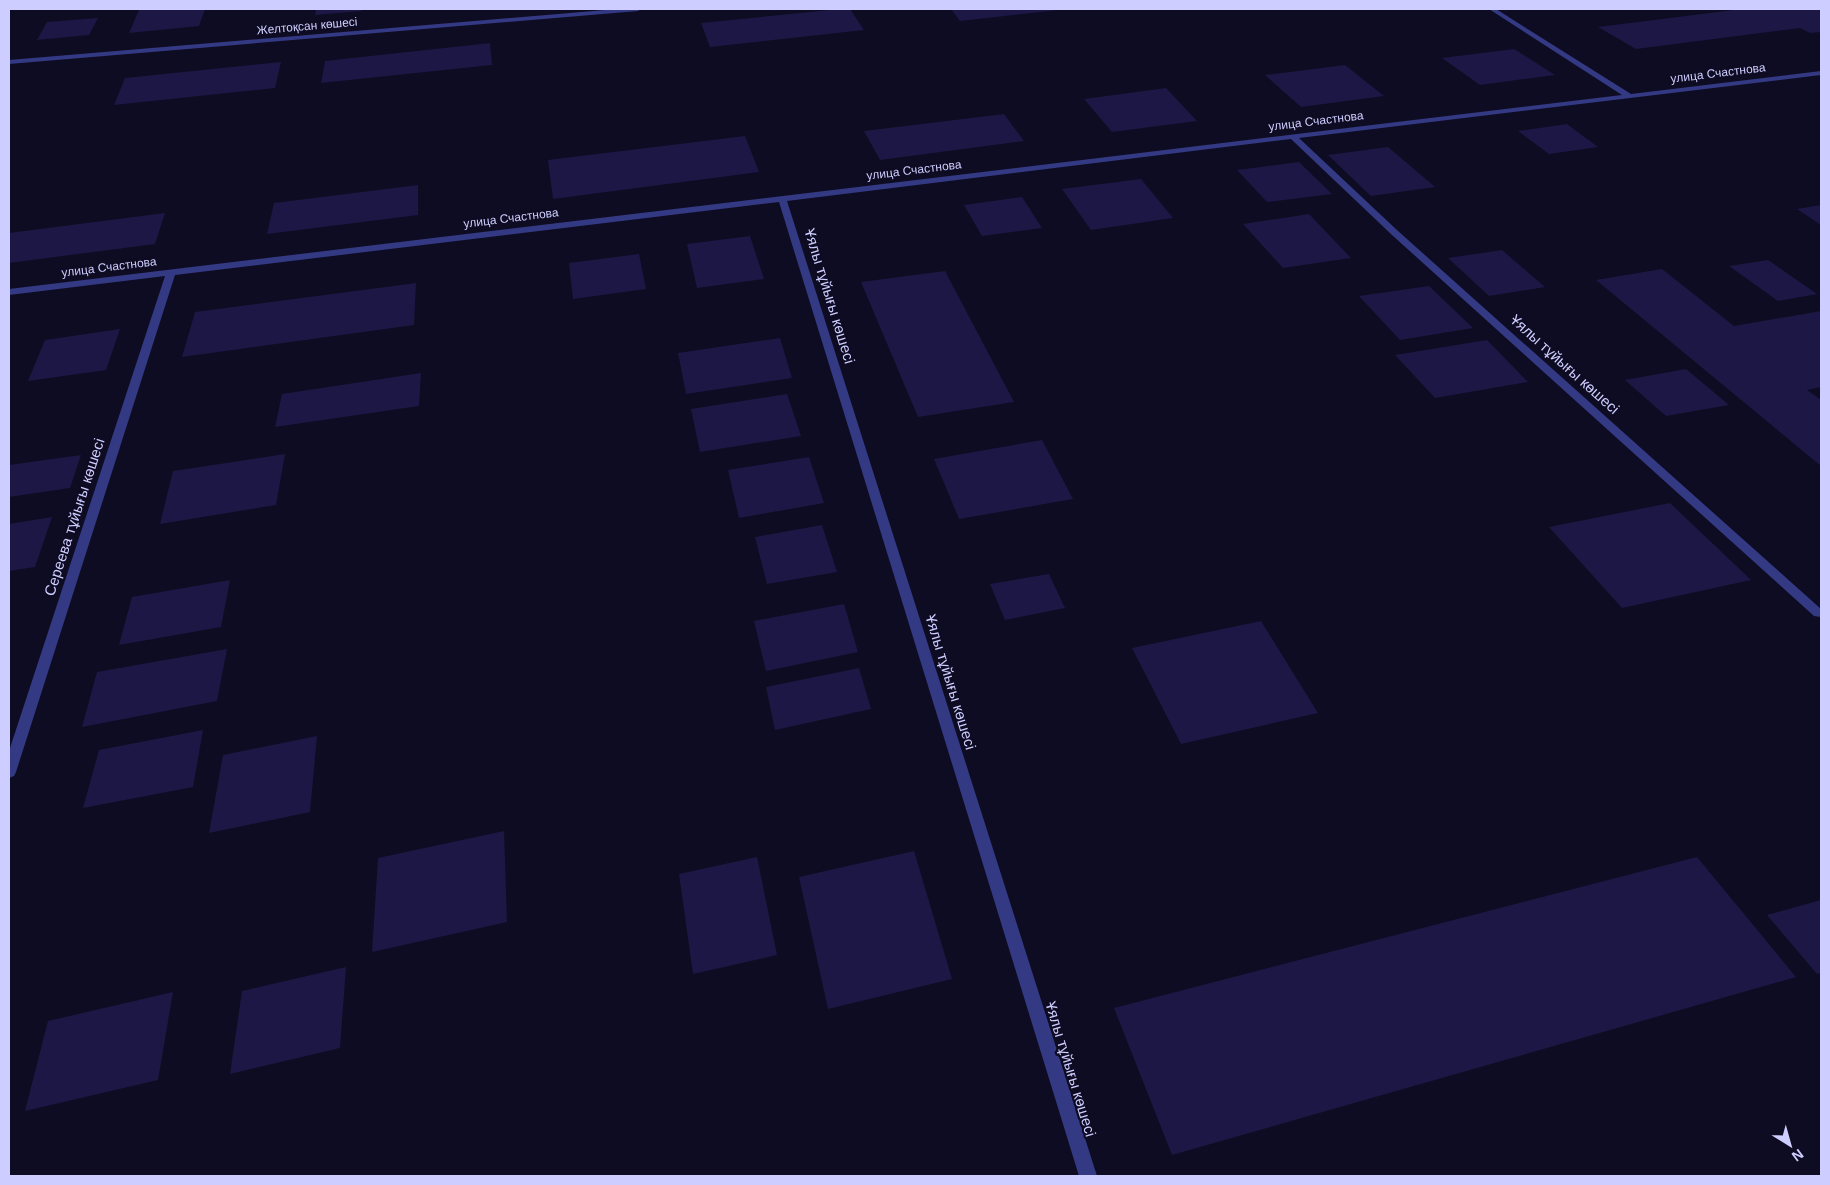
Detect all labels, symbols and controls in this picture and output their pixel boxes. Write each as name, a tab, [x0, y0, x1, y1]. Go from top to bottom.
street label: Желтоқсан көшесі	[256, 15, 358, 37]
street label: улица Счастнова	[1670, 60, 1767, 86]
street label: улица Счастнова	[1268, 108, 1365, 134]
street label: улица Счастнова	[866, 157, 963, 183]
street label: улица Счастнова	[463, 205, 560, 231]
street label: Ұялы тұйығы көшесі	[801, 226, 859, 366]
street label: улица Счастнова	[61, 254, 158, 280]
street label: Ұялы тұйығы көшесі	[1507, 311, 1623, 417]
street label: Сереева тұйығы көшесі	[40, 436, 108, 598]
street label: Ұялы тұйығы көшесі	[922, 612, 980, 752]
street label: Ұялы тұйығы көшесі	[1042, 999, 1100, 1139]
north arrow	[1765, 1120, 1815, 1170]
text: N	[1789, 1146, 1807, 1165]

